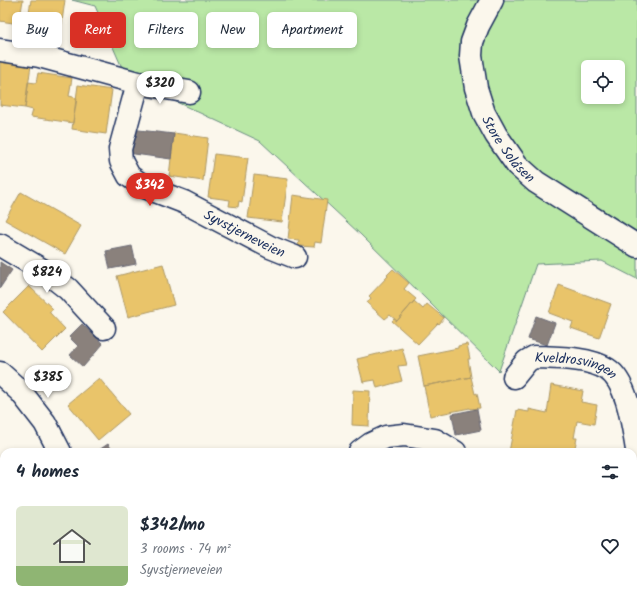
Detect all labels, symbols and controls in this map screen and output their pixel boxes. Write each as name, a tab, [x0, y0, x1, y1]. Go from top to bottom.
chip: Buy	[12, 12, 62, 48]
chip: Rent	[70, 12, 126, 48]
chip: Filters	[134, 12, 198, 48]
chip: New	[206, 12, 259, 48]
chip: Apartment	[267, 12, 357, 48]
map controls	[581, 60, 625, 104]
button: locate	[581, 60, 625, 104]
pin: $320	[136, 71, 184, 105]
text: $320	[145, 73, 175, 94]
street label: Store Solåsen	[475, 112, 540, 188]
pin: $342	[126, 173, 174, 207]
text: $342	[135, 175, 165, 196]
street label: Syvstjerneveien	[200, 204, 288, 264]
pin: $824	[23, 260, 71, 294]
text: $824	[32, 262, 62, 283]
street label: Kveldrosvingen	[534, 347, 622, 385]
pin: $385	[24, 365, 72, 399]
text: $385	[33, 367, 63, 388]
text: 4 homes	[16, 459, 79, 486]
icon: filters	[599, 461, 621, 483]
text: $342/mo	[140, 512, 205, 539]
icon: home	[48, 522, 96, 570]
icon: heart	[599, 535, 621, 557]
text: 3 rooms · 74 m²	[140, 539, 231, 560]
text: Syvstjerneveien	[140, 560, 223, 581]

